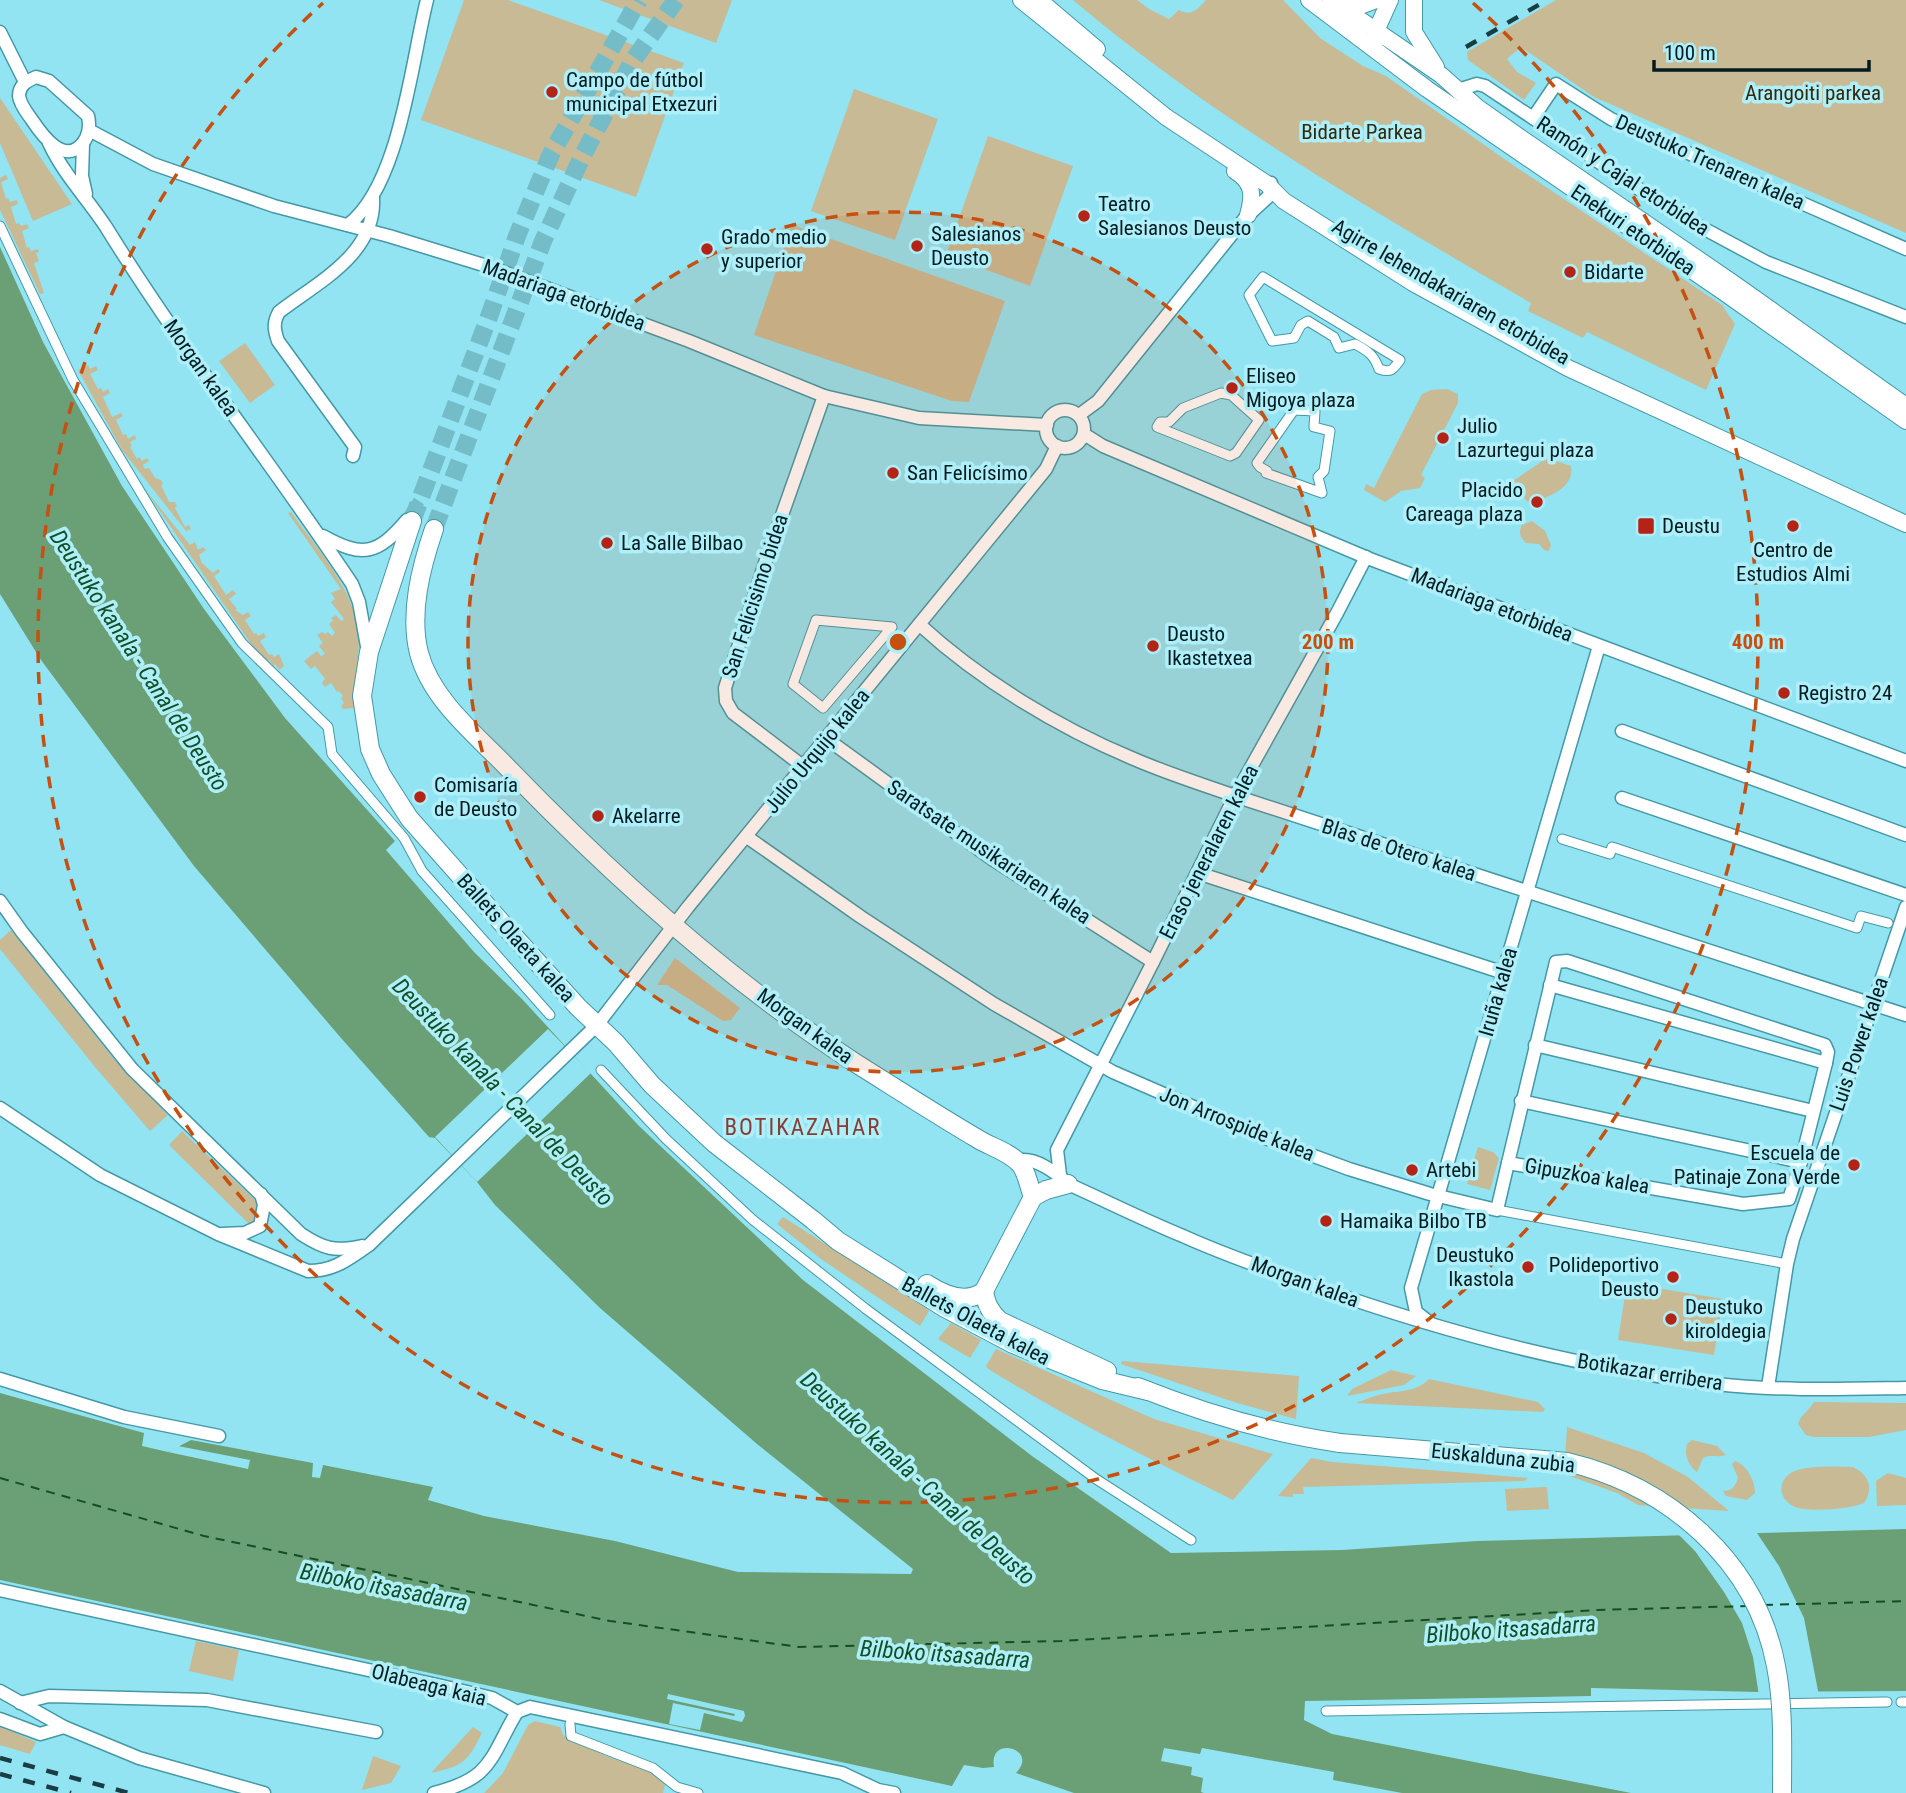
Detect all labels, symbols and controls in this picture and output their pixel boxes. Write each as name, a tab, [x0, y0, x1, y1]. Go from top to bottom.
scale bar	[1654, 28, 1869, 72]
text: 100 m	[1664, 41, 1716, 65]
place label: Campo de fútbol municipal Etxezuri	[566, 68, 718, 116]
park label: Arangoiti parkea	[1745, 81, 1881, 105]
marker: Campo de fútbol municipal Etxezuri	[544, 84, 560, 100]
street label: Deustuko Trenaren kalea	[1612, 110, 1808, 214]
street label: Ramón y Cajal etorbidea	[1532, 111, 1714, 241]
park label: Bidarte Parkea	[1301, 120, 1423, 144]
street label: Enekuri etorbidea	[1566, 180, 1700, 280]
place label: Teatro Salesianos Deusto	[1098, 192, 1251, 240]
marker: Teatro Salesianos Deusto	[1076, 208, 1092, 224]
street label: Agirre lehendakariaren etorbidea	[1328, 214, 1574, 370]
place label: Salesianos Deusto	[931, 222, 1021, 270]
place label: Grado medio y superior	[721, 225, 827, 273]
marker: Salesianos Deusto	[909, 238, 925, 254]
marker: Grado medio y superior	[699, 241, 715, 257]
street label: Madariaga etorbidea	[479, 254, 649, 336]
place label: Bidarte	[1584, 260, 1644, 284]
marker: Bidarte	[1562, 264, 1578, 280]
street label: Morgan kalea	[159, 315, 243, 421]
place label: Eliseo Migoya plaza	[1246, 364, 1355, 412]
marker: Eliseo Migoya plaza	[1224, 380, 1240, 396]
place label: Julio Lazurtegui plaza	[1457, 414, 1594, 462]
marker: Julio Lazurtegui plaza	[1435, 430, 1451, 446]
place label: San Felicísimo	[907, 461, 1028, 485]
marker: San Felicísimo	[885, 465, 901, 481]
place label: Placido Careaga plaza	[1405, 478, 1523, 526]
marker: Placido Careaga plaza	[1529, 494, 1545, 510]
street label: San Felicisimo bidea	[717, 511, 793, 681]
place label: Deustu	[1662, 514, 1720, 538]
marker: Deustu	[1636, 516, 1656, 536]
marker: Centro de Estudios Almi	[1785, 518, 1801, 534]
water label: Deustuko kanala - Canal de Deusto	[44, 525, 233, 796]
place label: La Salle Bilbao	[621, 531, 743, 555]
marker: La Salle Bilbao	[599, 535, 615, 551]
place label: Centro de Estudios Almi	[1736, 538, 1850, 586]
street label: Madariaga etorbidea	[1408, 563, 1576, 647]
place label: Deusto Ikastetxea	[1167, 622, 1253, 670]
centre of rings	[886, 630, 910, 654]
text: 200 m	[1302, 630, 1354, 654]
text: 400 m	[1732, 630, 1784, 654]
marker: Deusto Ikastetxea	[1145, 638, 1161, 654]
place label: Registro 24	[1798, 681, 1892, 705]
street label: Julio Urquijo kalea	[760, 684, 874, 818]
marker: Registro 24	[1776, 685, 1792, 701]
street label: Eraso jeneralaren kalea	[1155, 761, 1263, 943]
place label: Comisaría de Deusto	[434, 773, 518, 821]
street label: Saratsate musikariaren kalea	[883, 775, 1095, 929]
marker: Comisaría de Deusto	[412, 789, 428, 805]
place label: Akelarre	[612, 804, 681, 828]
marker: Akelarre	[590, 808, 606, 824]
street label: Blas de Otero kalea	[1319, 814, 1479, 886]
street label: Ballets Olaeta kalea	[452, 869, 580, 1007]
street label: Iruña kalea	[1474, 945, 1522, 1039]
water label: Deustuko kanala - Canal de Deusto	[387, 973, 619, 1212]
street label: Luis Power kalea	[1825, 974, 1893, 1114]
street label: Morgan kalea	[753, 983, 857, 1069]
street label: Jon Arrospide kalea	[1156, 1082, 1318, 1166]
district label: BOTIKAZAHAR	[725, 1114, 881, 1141]
place label: Escuela de Patinaje Zona Verde	[1674, 1141, 1840, 1189]
street label: Gipuzkoa kalea	[1523, 1153, 1651, 1199]
marker: Escuela de Patinaje Zona Verde	[1846, 1157, 1862, 1173]
place label: Artebi	[1426, 1158, 1476, 1182]
marker: Artebi	[1404, 1162, 1420, 1178]
place label: Hamaika Bilbo TB	[1340, 1209, 1487, 1233]
marker: Hamaika Bilbo TB	[1318, 1213, 1334, 1229]
place label: Deustuko Ikastola	[1436, 1243, 1514, 1291]
street label: Morgan kalea	[1248, 1252, 1362, 1312]
place label: Polideportivo Deusto	[1549, 1253, 1659, 1301]
marker: Deustuko Ikastola	[1520, 1259, 1536, 1275]
marker: Polideportivo Deusto	[1665, 1269, 1681, 1285]
street label: Ballets Olaeta kalea	[898, 1272, 1054, 1370]
place label: Deustuko kiroldegia	[1685, 1295, 1766, 1343]
marker: Deustuko kiroldegia	[1663, 1311, 1679, 1327]
street label: Botikazar erribera	[1576, 1349, 1724, 1395]
water label: Deustuko kanala - Canal de Deusto	[795, 1366, 1040, 1591]
street label: Euskalduna zubia	[1430, 1439, 1576, 1477]
water label: Bilboko itsasadarra	[298, 1558, 470, 1617]
water label: Bilboko itsasadarra	[1425, 1610, 1597, 1649]
water label: Bilboko itsasadarra	[859, 1635, 1031, 1674]
street label: Olabeaga kaia	[369, 1659, 489, 1711]

